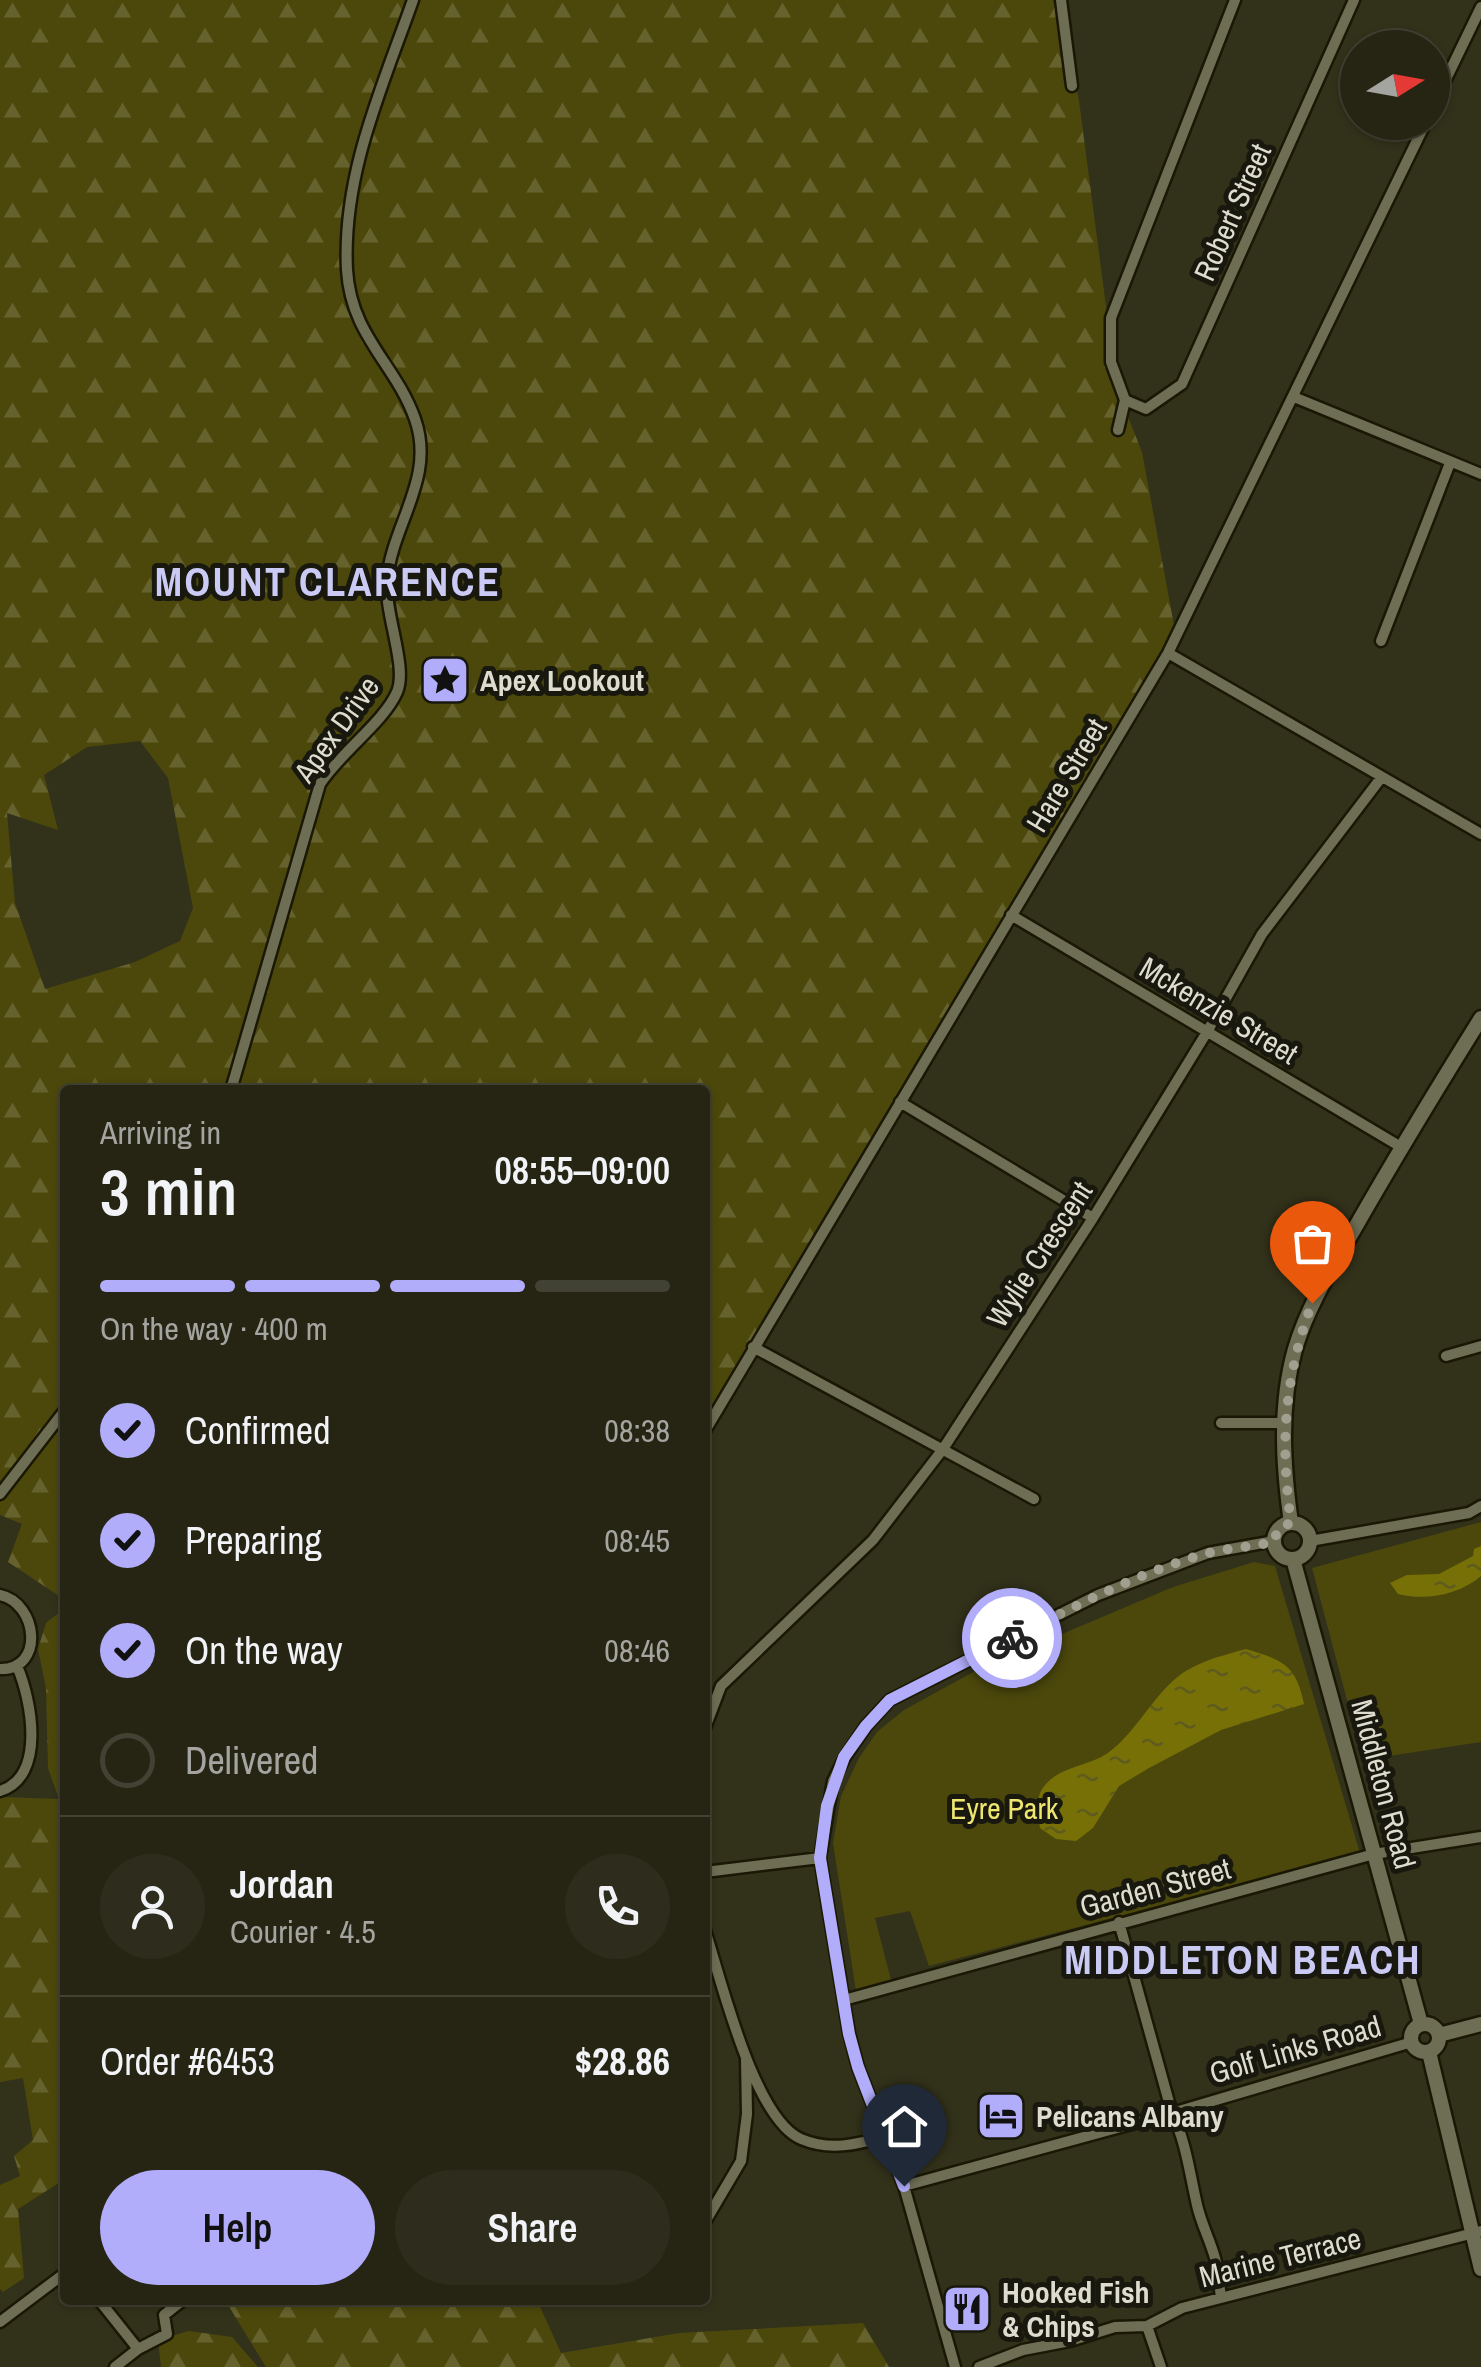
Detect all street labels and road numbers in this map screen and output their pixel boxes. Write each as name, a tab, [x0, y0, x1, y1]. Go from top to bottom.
street label: Robert Street	[1184, 137, 1280, 287]
street label: Apex Drive	[283, 668, 388, 791]
street label: Hare Street	[1016, 711, 1116, 839]
street label: Mckenzie Street	[1133, 947, 1306, 1073]
street label: Wylie Crescent	[977, 1173, 1101, 1335]
street label: Middleton Road	[1342, 1695, 1426, 1873]
street label: Garden Street	[1075, 1848, 1235, 1926]
street label: Golf Links Road	[1205, 2005, 1385, 2093]
street label: Marine Terrace	[1195, 2218, 1365, 2296]

